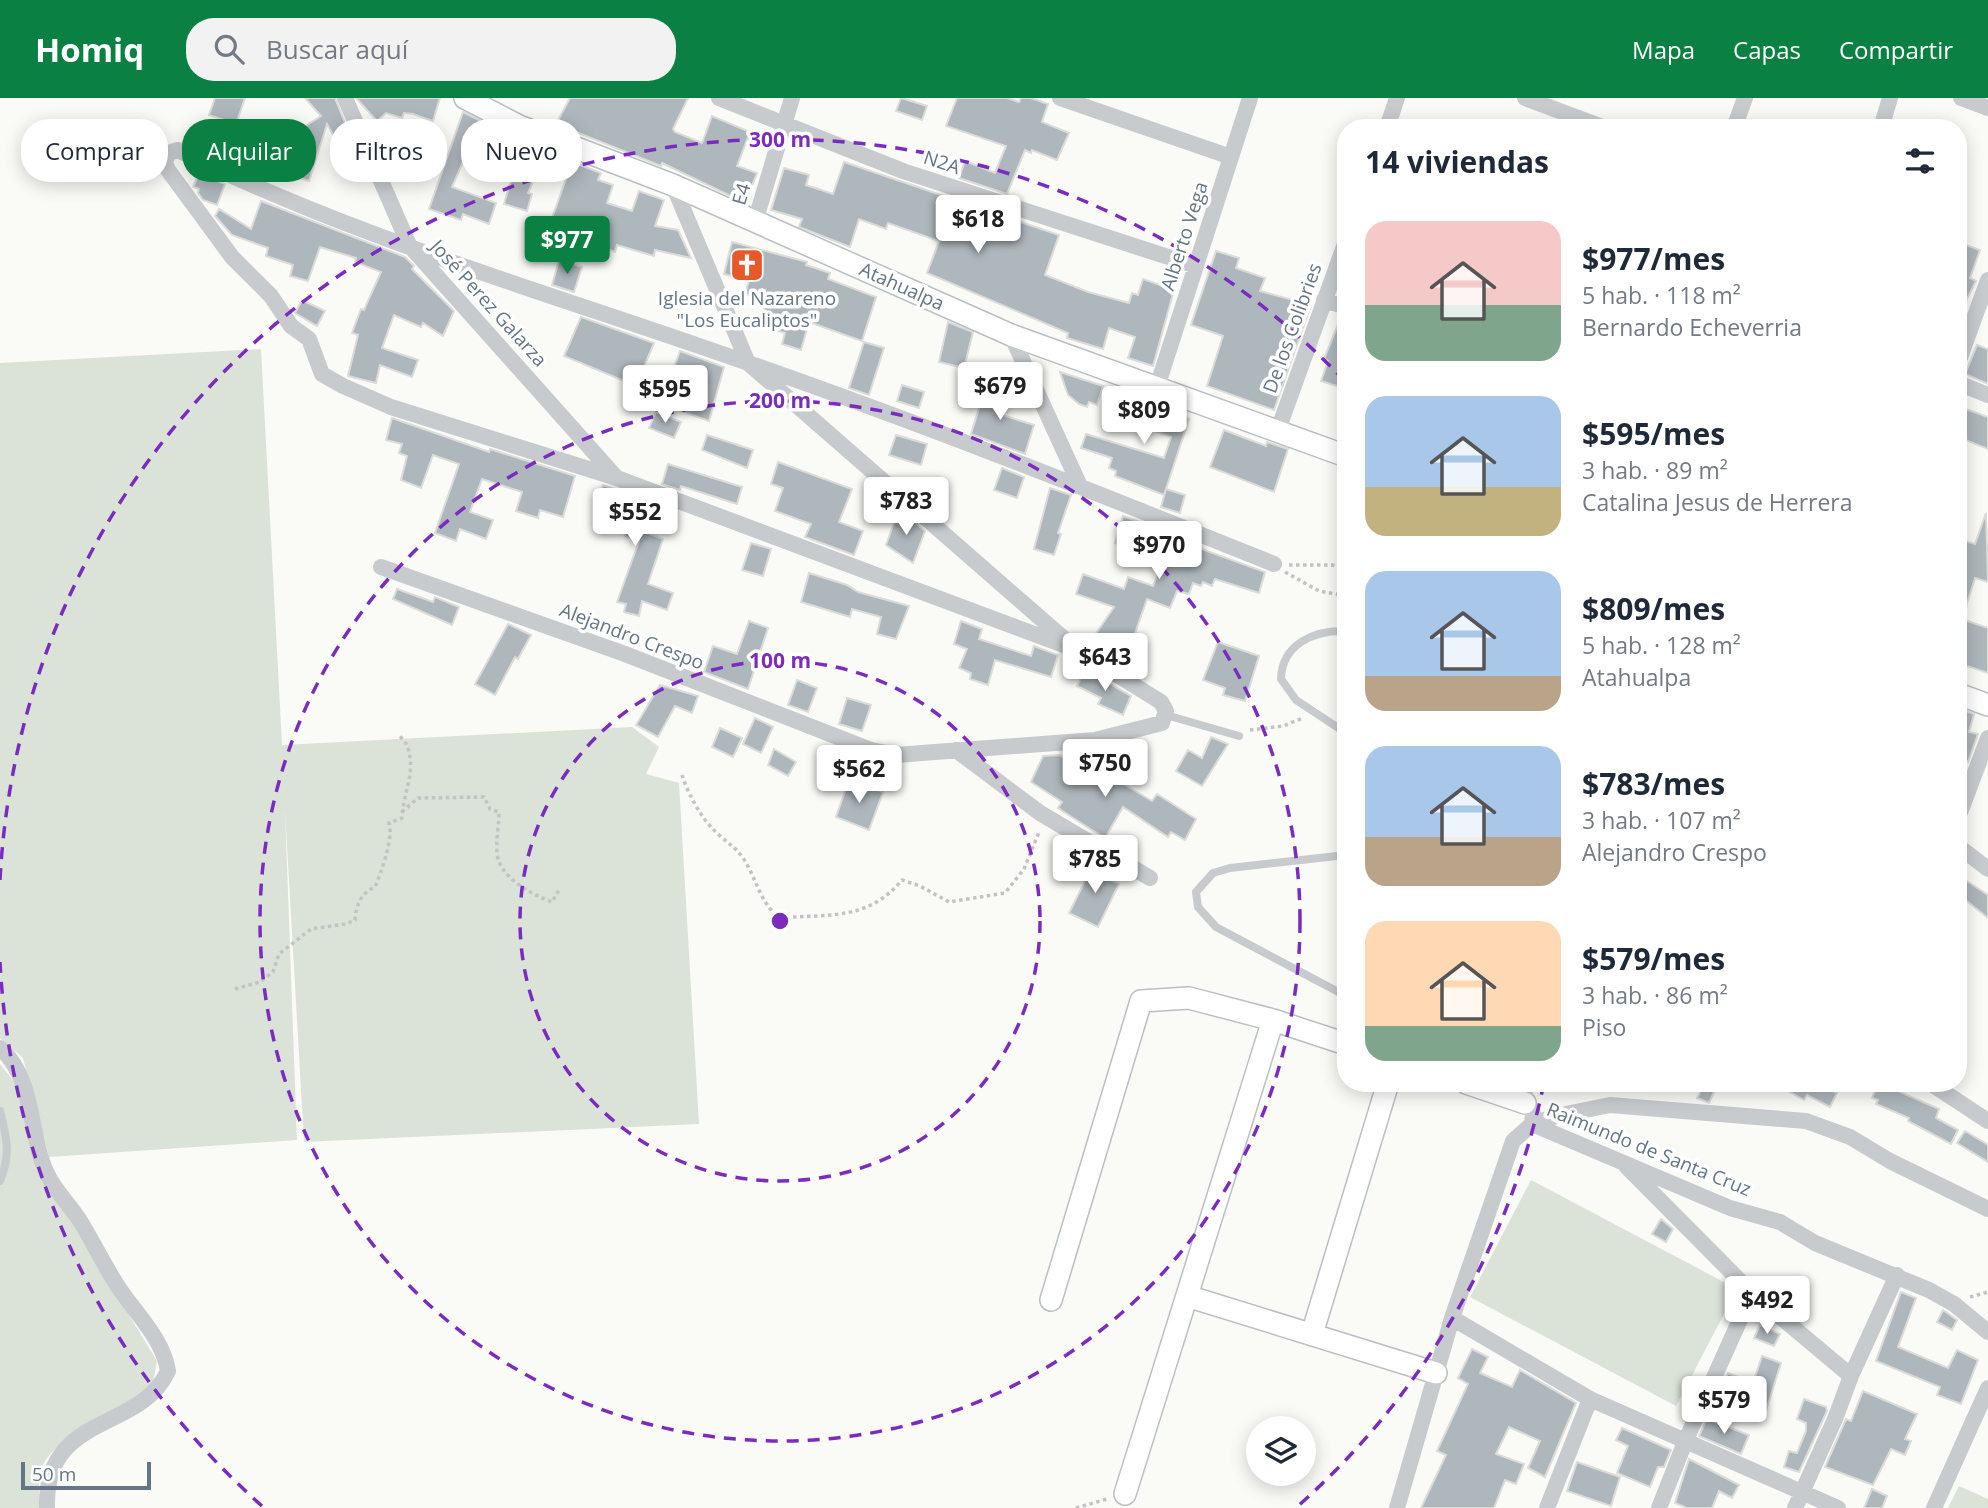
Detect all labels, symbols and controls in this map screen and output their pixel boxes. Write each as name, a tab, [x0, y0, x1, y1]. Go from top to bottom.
search box	[186, 18, 676, 81]
text: Homiq	[35, 27, 144, 72]
icon: search	[210, 30, 248, 68]
text: Buscar aquí	[266, 31, 408, 67]
text: Mapa	[1632, 33, 1695, 66]
text: Capas	[1733, 33, 1801, 66]
text: Compartir	[1839, 33, 1953, 66]
chip: Comprar	[21, 119, 168, 182]
chip: Alquilar	[182, 119, 316, 182]
chip: Filtros	[330, 119, 447, 182]
chip: Nuevo	[461, 119, 582, 182]
text: 300 m	[749, 125, 811, 153]
text: 14 viviendas	[1365, 141, 1549, 182]
icon: filters	[1901, 142, 1939, 180]
street label: N2A	[920, 144, 964, 180]
street label: Alberto Vega	[1154, 178, 1214, 294]
street label: E4	[726, 180, 756, 208]
pin: $618	[937, 195, 1019, 255]
text: $618	[952, 202, 1004, 234]
pin: $977	[526, 216, 608, 276]
text: $977	[541, 223, 593, 255]
street label: José Perez Galarza	[424, 232, 553, 372]
text: $977/mes	[1582, 238, 1725, 279]
church icon: Iglesia del Nazareno "Los Eucaliptos"	[728, 246, 766, 284]
icon: home	[1421, 249, 1505, 333]
street label: Atahualpa	[856, 256, 948, 316]
street label: De los Colibries	[1256, 259, 1328, 397]
text: 5 hab. · 118 m²	[1582, 279, 1741, 311]
place label: Iglesia del Nazareno "Los Eucaliptos"	[658, 285, 836, 333]
text: Bernardo Echeverria	[1582, 311, 1802, 343]
pin: $679	[959, 362, 1041, 422]
pin: $595	[624, 366, 706, 425]
text: $679	[974, 369, 1026, 401]
text: $595	[639, 372, 691, 404]
text: 200 m	[749, 386, 811, 414]
pin: $809	[1103, 386, 1185, 446]
text: $809	[1118, 393, 1170, 425]
text: $595/mes	[1582, 413, 1725, 454]
icon: home	[1421, 424, 1505, 508]
text: 3 hab. · 89 m²	[1582, 454, 1728, 486]
pin: $783	[865, 478, 947, 537]
text: $783	[880, 484, 932, 516]
text: Catalina Jesus de Herrera	[1582, 486, 1853, 518]
pin: $552	[594, 489, 676, 548]
text: $552	[609, 495, 661, 527]
pin: $970	[1118, 522, 1200, 581]
text: $970	[1133, 528, 1185, 560]
text: $809/mes	[1582, 588, 1725, 629]
street label: Alejandro Crespo	[556, 596, 708, 676]
icon: home	[1421, 599, 1505, 683]
text: 5 hab. · 128 m²	[1582, 629, 1741, 661]
pin: $643	[1064, 634, 1146, 693]
text: $643	[1079, 640, 1131, 672]
text: 100 m	[749, 646, 811, 674]
text: Atahualpa	[1582, 661, 1691, 693]
pin: $750	[1064, 740, 1146, 799]
pin: $562	[818, 746, 900, 805]
text: $750	[1079, 746, 1131, 778]
text: $562	[833, 752, 885, 784]
text: $783/mes	[1582, 763, 1725, 804]
icon: home	[1421, 774, 1505, 858]
text: 3 hab. · 107 m²	[1582, 804, 1741, 836]
pin: $785	[1054, 836, 1136, 895]
text: Alejandro Crespo	[1582, 836, 1767, 868]
text: $785	[1069, 842, 1121, 874]
centre of rings	[768, 909, 792, 933]
text: $579/mes	[1582, 938, 1725, 979]
icon: home	[1421, 949, 1505, 1033]
text: 3 hab. · 86 m²	[1582, 979, 1728, 1011]
text: Piso	[1582, 1011, 1626, 1043]
street label: Raimundo de Santa Cruz	[1543, 1096, 1755, 1202]
pin: $492	[1726, 1276, 1808, 1336]
text: $492	[1741, 1283, 1793, 1315]
pin: $579	[1683, 1376, 1765, 1436]
text: $579	[1698, 1383, 1750, 1415]
map controls	[1246, 1416, 1316, 1486]
button: layers	[1246, 1416, 1316, 1486]
scale bar	[21, 1459, 150, 1491]
text: 50 m	[32, 1461, 76, 1487]

